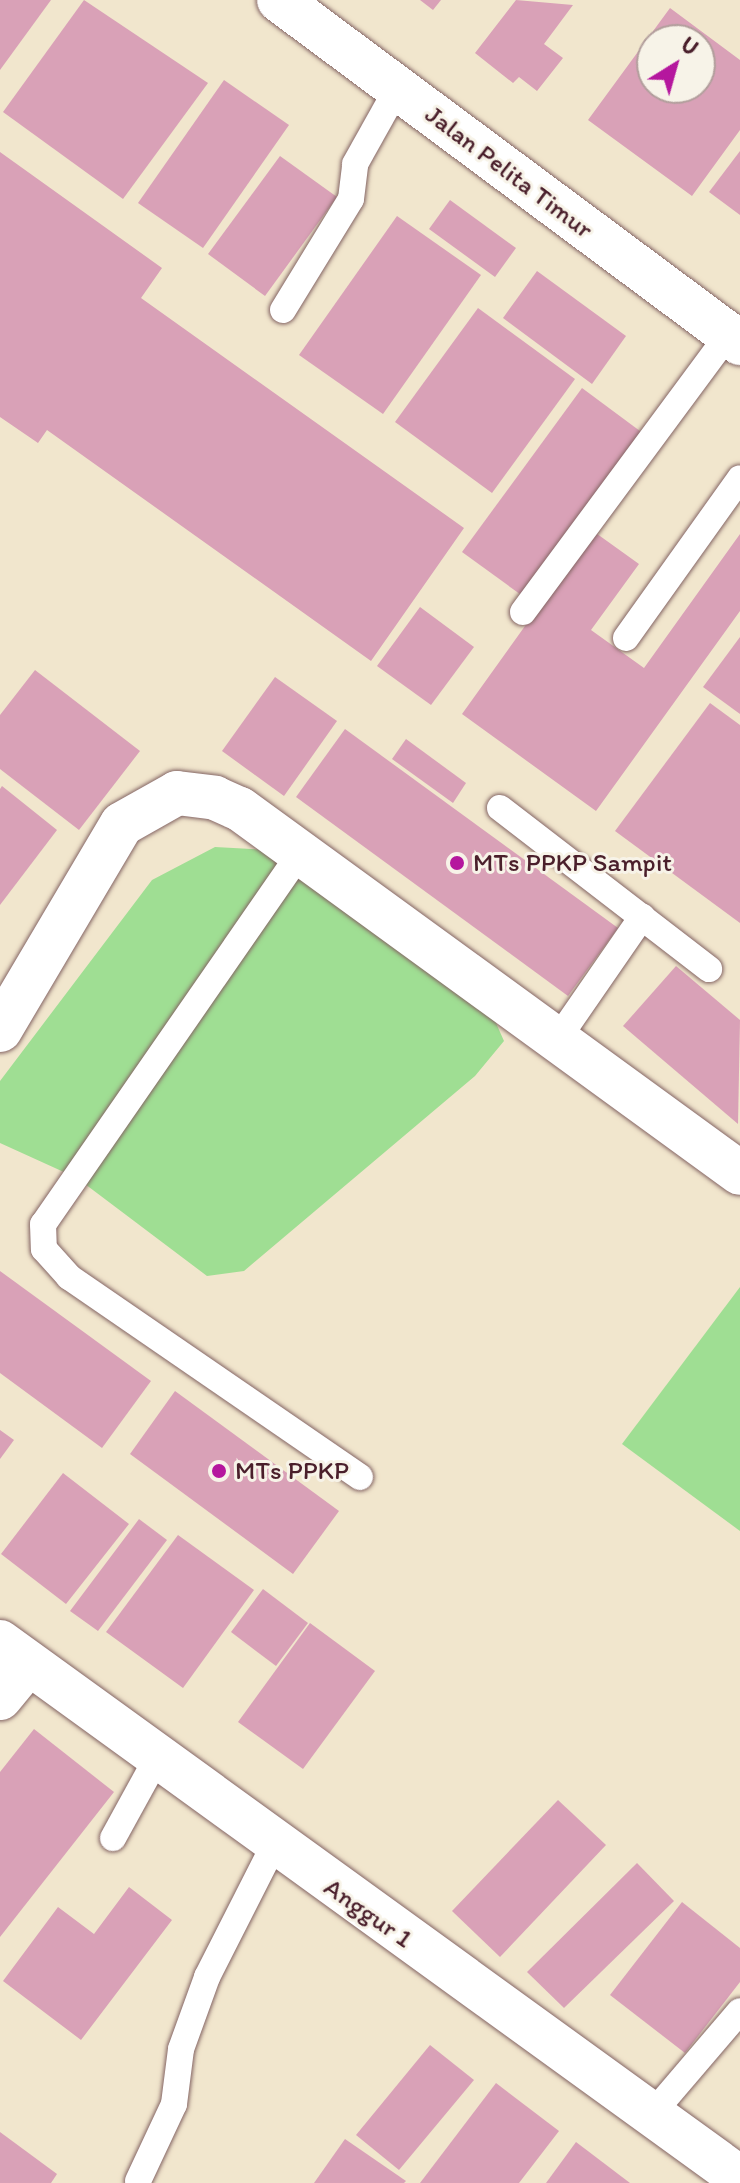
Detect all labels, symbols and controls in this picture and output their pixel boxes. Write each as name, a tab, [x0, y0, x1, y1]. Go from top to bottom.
north arrow	[636, 24, 716, 104]
text: U	[676, 31, 703, 61]
street label: Jalan Pelita Timur	[419, 99, 599, 245]
place label: MTs PPKP Sampit	[473, 847, 672, 879]
marker: MTs PPKP Sampit	[448, 854, 466, 872]
place label: MTs PPKP	[235, 1455, 349, 1487]
marker: MTs PPKP	[210, 1462, 228, 1480]
street label: Anggur 1	[318, 1871, 418, 1955]

